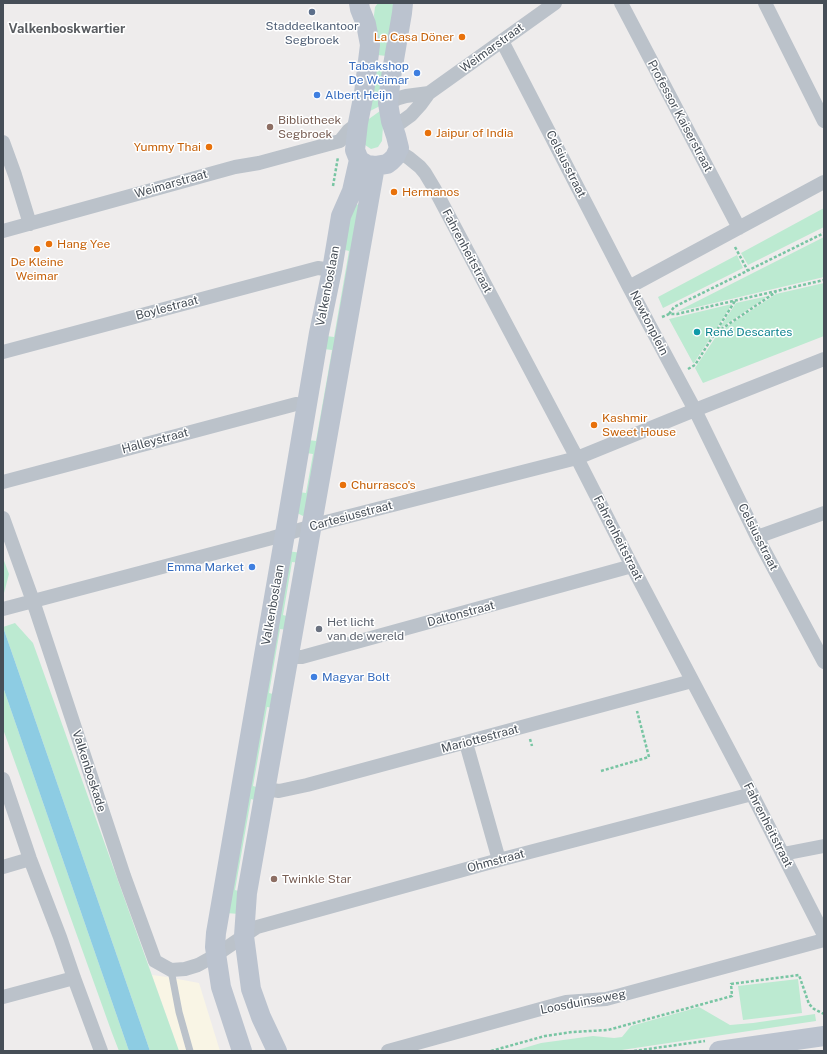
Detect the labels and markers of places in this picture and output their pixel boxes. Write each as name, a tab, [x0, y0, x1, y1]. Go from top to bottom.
marker: Staddeelkantoor Segbroek	[307, 7, 317, 17]
place label: Staddeelkantoor Segbroek	[265, 19, 359, 47]
place label: La Casa Döner	[374, 30, 454, 44]
marker: La Casa Döner	[457, 32, 467, 42]
place label: Tabakshop De Weimar	[349, 59, 409, 87]
marker: Tabakshop De Weimar	[412, 68, 422, 78]
place label: Albert Heijn	[325, 88, 392, 102]
marker: Albert Heijn	[312, 90, 322, 100]
place label: Bibliotheek Segbroek	[278, 113, 341, 141]
marker: Bibliotheek Segbroek	[265, 122, 275, 132]
place label: Jaipur of India	[436, 126, 514, 140]
marker: Jaipur of India	[423, 128, 433, 138]
place label: Yummy Thai	[134, 140, 201, 154]
marker: Yummy Thai	[204, 142, 214, 152]
place label: Hermanos	[402, 185, 459, 199]
marker: Hermanos	[389, 187, 399, 197]
place label: Hang Yee	[57, 237, 110, 251]
marker: Hang Yee	[44, 239, 54, 249]
marker: De Kleine Weimar	[32, 244, 42, 254]
place label: De Kleine Weimar	[10, 255, 64, 283]
place label: René Descartes	[705, 325, 792, 339]
marker: René Descartes	[692, 327, 702, 337]
place label: Kashmir Sweet House	[602, 411, 676, 439]
marker: Kashmir Sweet House	[589, 420, 599, 430]
place label: Churrasco's	[351, 478, 416, 492]
marker: Churrasco's	[338, 480, 348, 490]
place label: Emma Market	[167, 560, 244, 574]
marker: Emma Market	[247, 562, 257, 572]
place label: Het licht van de wereld	[327, 615, 404, 643]
marker: Het licht van de wereld	[314, 624, 324, 634]
place label: Magyar Bolt	[322, 670, 390, 684]
marker: Magyar Bolt	[309, 672, 319, 682]
place label: Twinkle Star	[282, 872, 351, 886]
marker: Twinkle Star	[269, 874, 279, 884]

